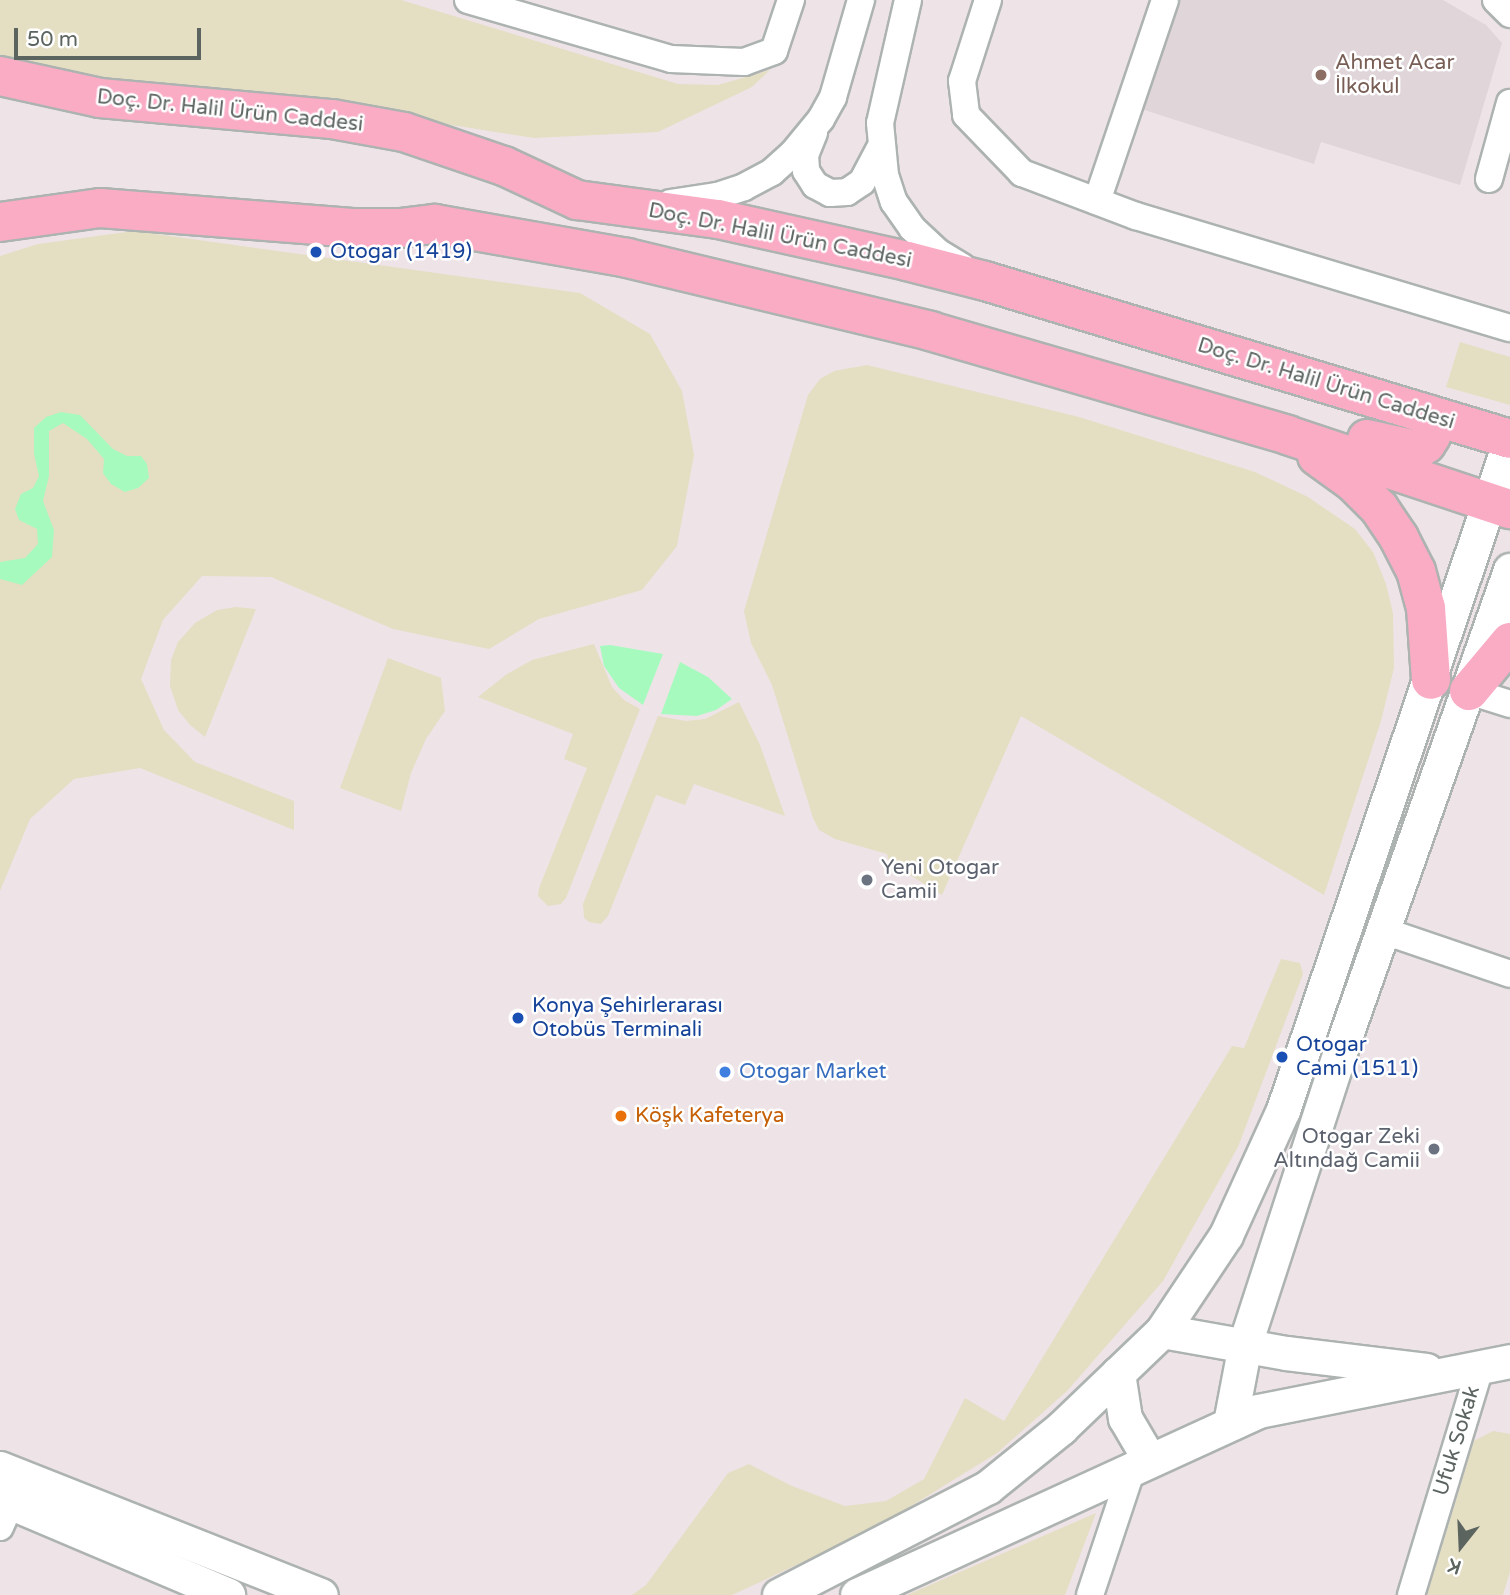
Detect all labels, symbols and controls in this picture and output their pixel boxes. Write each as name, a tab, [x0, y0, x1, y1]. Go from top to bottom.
scale bar	[18, 14, 205, 58]
text: 50 m	[27, 27, 78, 52]
place label: Ahmet Acar İlkokul	[1335, 50, 1454, 100]
marker: Ahmet Acar İlkokul	[1313, 67, 1329, 83]
street label: Doç. Dr. Halil Ürün Caddesi	[96, 84, 364, 138]
street label: Doç. Dr. Halil Ürün Caddesi	[646, 198, 914, 274]
place label: Otogar (1419)	[330, 239, 472, 265]
marker: Otogar (1419)	[308, 244, 324, 260]
street label: Doç. Dr. Halil Ürün Caddesi	[1194, 333, 1458, 435]
place label: Yeni Otogar Camii	[881, 855, 999, 905]
marker: Yeni Otogar Camii	[859, 872, 875, 888]
place label: Konya Şehirlerarası Otobüs Terminali	[532, 993, 723, 1043]
marker: Konya Şehirlerarası Otobüs Terminali	[510, 1010, 526, 1026]
place label: Otogar Cami (1511)	[1296, 1032, 1418, 1082]
marker: Otogar Cami (1511)	[1274, 1049, 1290, 1065]
place label: Otogar Market	[739, 1059, 887, 1085]
marker: Otogar Market	[717, 1064, 733, 1080]
place label: Köşk Kafeterya	[635, 1103, 784, 1129]
marker: Köşk Kafeterya	[613, 1108, 629, 1124]
place label: Otogar Zeki Altındağ Camii	[1273, 1124, 1420, 1174]
marker: Otogar Zeki Altındağ Camii	[1426, 1141, 1442, 1157]
street label: Ufuk Sokak	[1428, 1383, 1486, 1499]
north arrow	[1426, 1511, 1496, 1581]
text: K	[1445, 1554, 1464, 1578]

